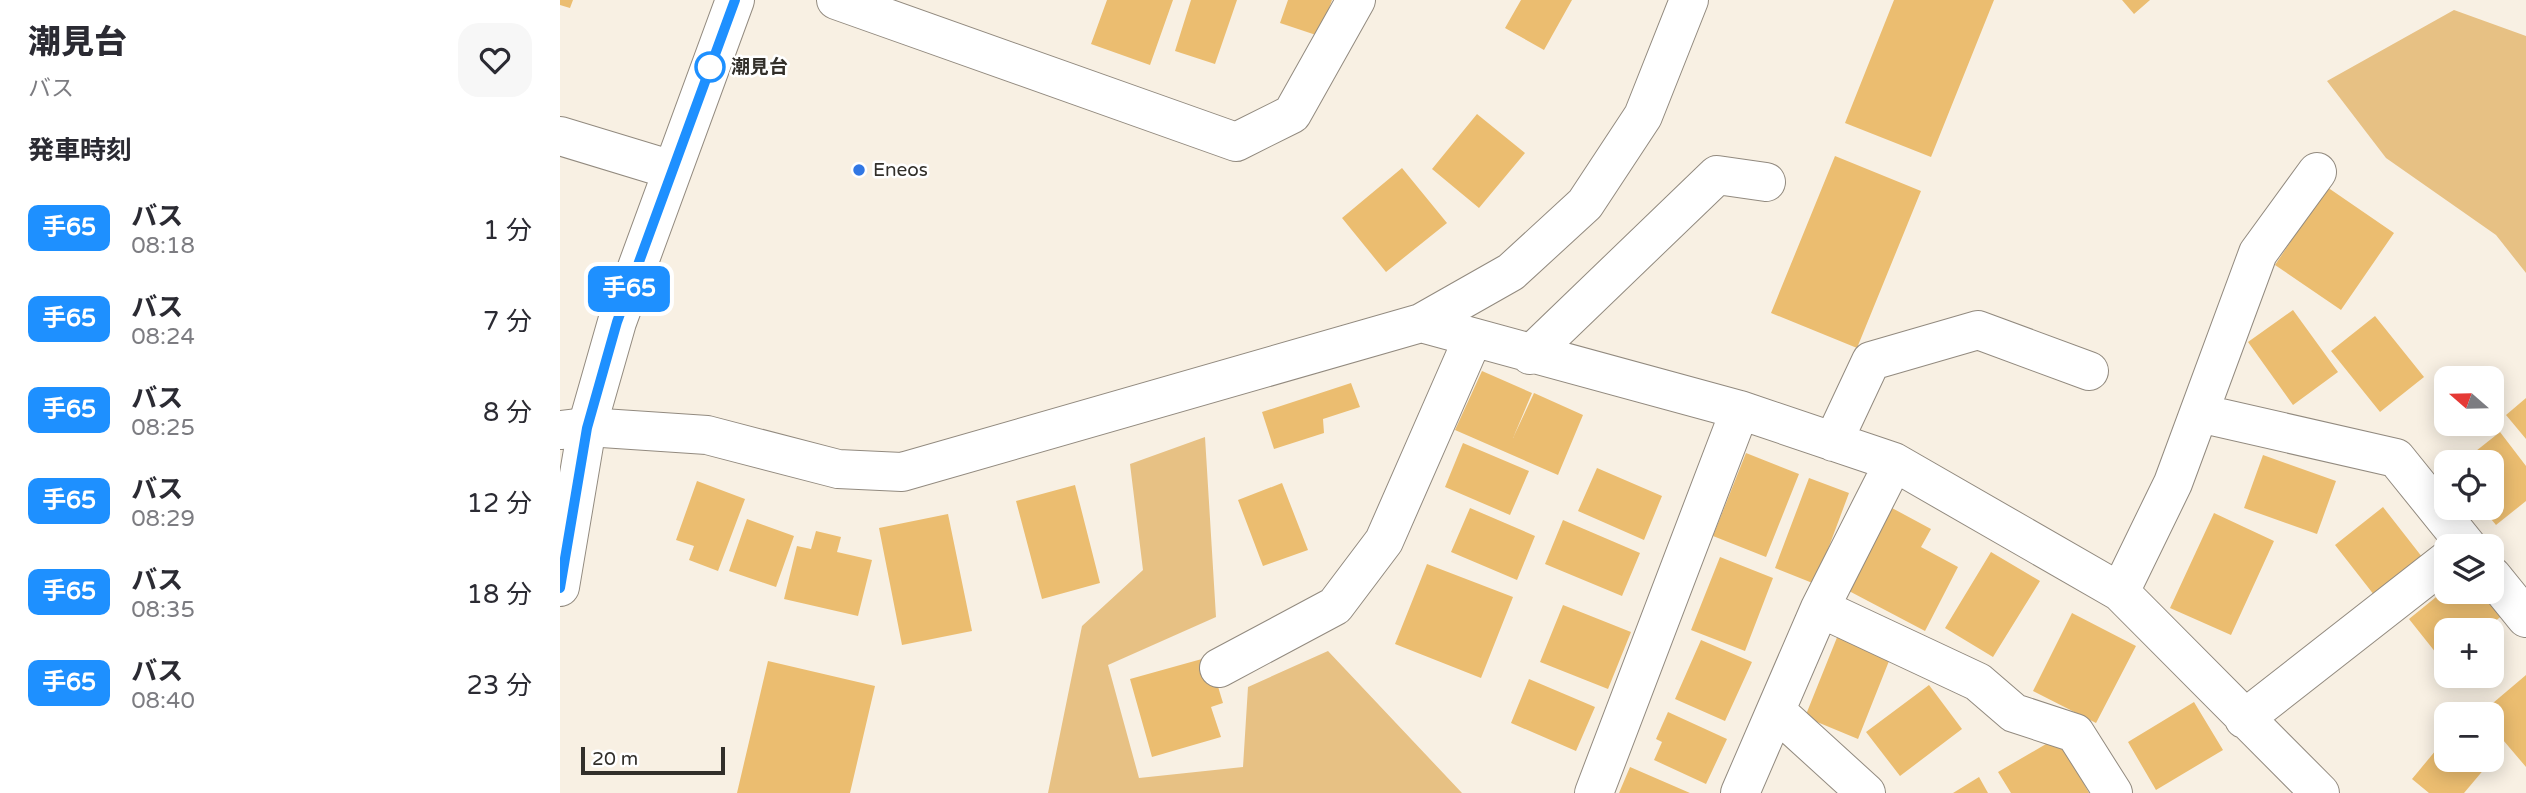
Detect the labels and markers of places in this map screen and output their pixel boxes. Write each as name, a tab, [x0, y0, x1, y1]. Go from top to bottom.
marker: 潮見台	[695, 52, 725, 82]
place label: 潮見台	[731, 56, 788, 78]
place label: Eneos	[873, 159, 928, 181]
marker: Eneos	[851, 162, 867, 178]

